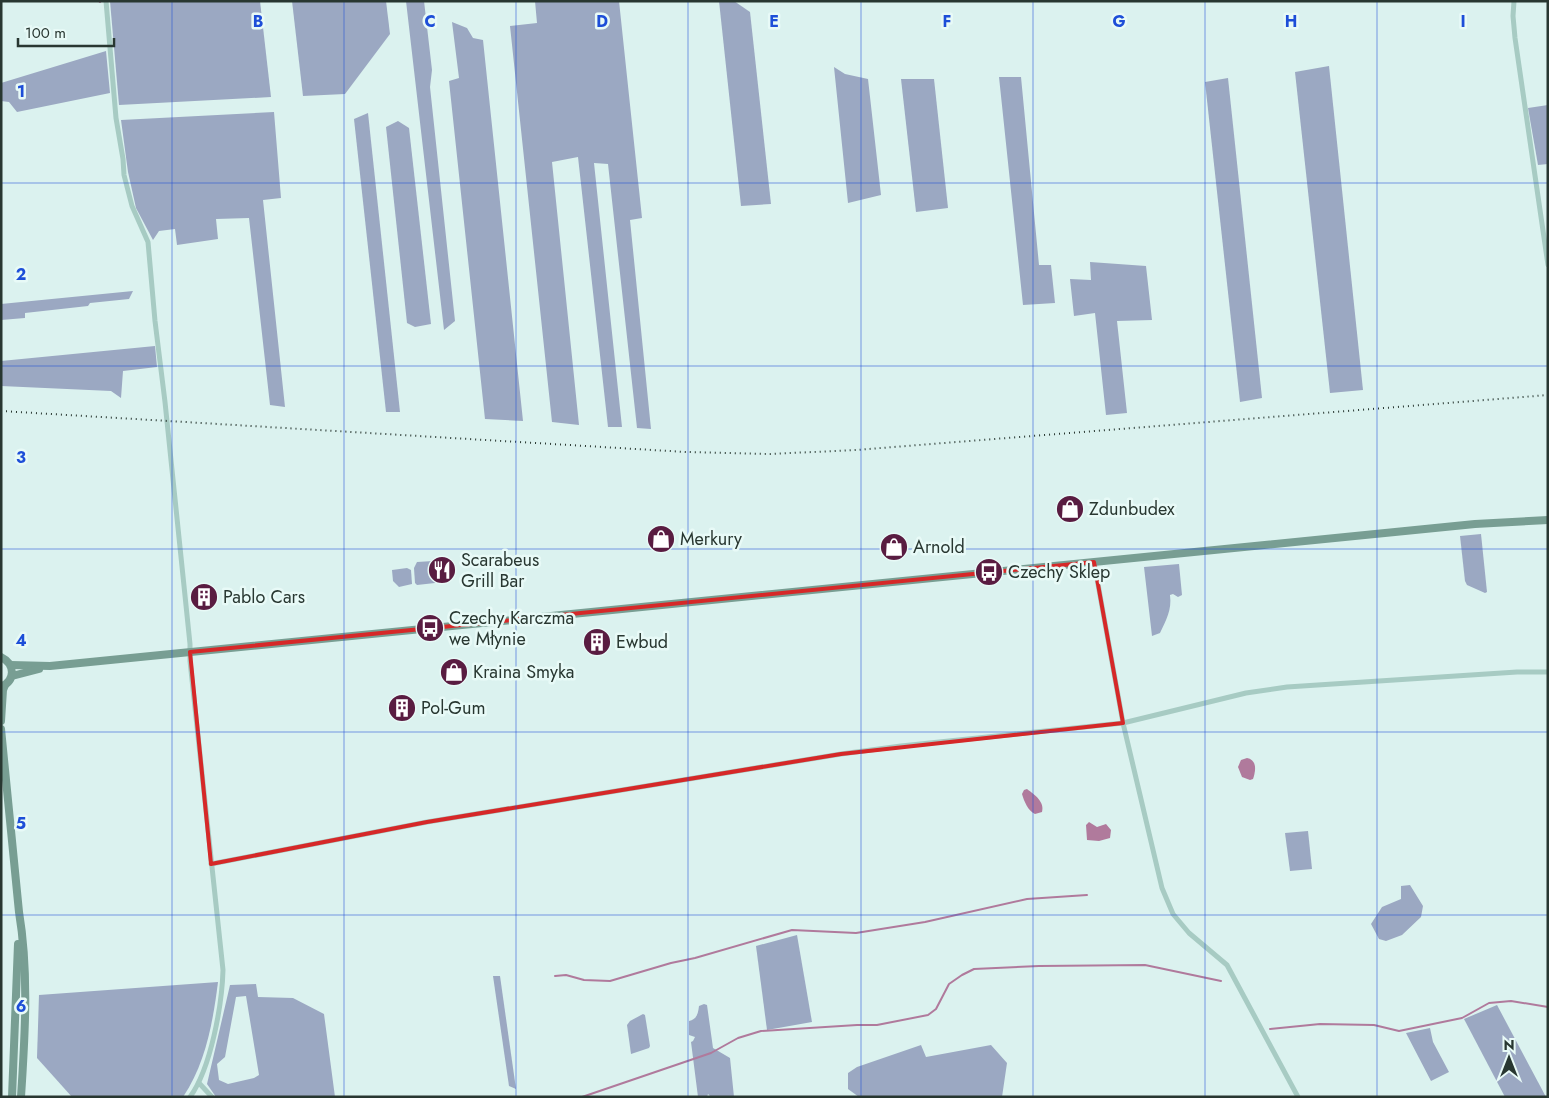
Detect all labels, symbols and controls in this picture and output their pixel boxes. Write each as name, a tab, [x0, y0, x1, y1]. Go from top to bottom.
text: B	[253, 10, 263, 33]
text: C	[424, 10, 436, 33]
text: D	[596, 10, 608, 33]
text: E	[769, 10, 779, 33]
text: F	[943, 10, 951, 33]
text: G	[1112, 10, 1126, 33]
text: H	[1285, 10, 1297, 33]
text: I	[1460, 10, 1466, 33]
scale bar	[18, 15, 114, 47]
text: 100 m	[25, 22, 66, 44]
text: 1	[17, 80, 25, 103]
text: 2	[16, 263, 26, 286]
text: 3	[16, 446, 26, 469]
shop icon: Zdunbudex	[1055, 494, 1085, 524]
place label: Zdunbudex	[1089, 496, 1175, 522]
shop icon: Merkury	[646, 524, 676, 554]
place label: Merkury	[680, 526, 742, 552]
shop icon: Arnold	[879, 532, 909, 562]
place label: Arnold	[913, 534, 965, 560]
place label: Scarabeus Grill Bar	[461, 547, 539, 594]
restaurant icon: Scarabeus Grill Bar	[427, 555, 457, 585]
bus stop icon: Czechy Sklep	[974, 557, 1004, 587]
place label: Czechy Sklep	[1008, 559, 1110, 585]
building icon: Pablo Cars	[189, 582, 219, 612]
place label: Pablo Cars	[223, 584, 305, 610]
place label: Czechy Karczma we Młynie	[449, 605, 574, 652]
bus stop icon: Czechy Karczma we Młynie	[415, 613, 445, 643]
building icon: Ewbud	[582, 627, 612, 657]
text: 4	[15, 629, 27, 652]
place label: Ewbud	[616, 629, 668, 655]
shop icon: Kraina Smyka	[439, 657, 469, 687]
place label: Kraina Smyka	[473, 659, 575, 685]
building icon: Pol-Gum	[387, 693, 417, 723]
place label: Pol-Gum	[421, 695, 486, 721]
text: 5	[16, 812, 26, 835]
text: 6	[16, 995, 26, 1018]
north arrow	[1484, 1033, 1534, 1083]
text: N	[1503, 1035, 1515, 1055]

